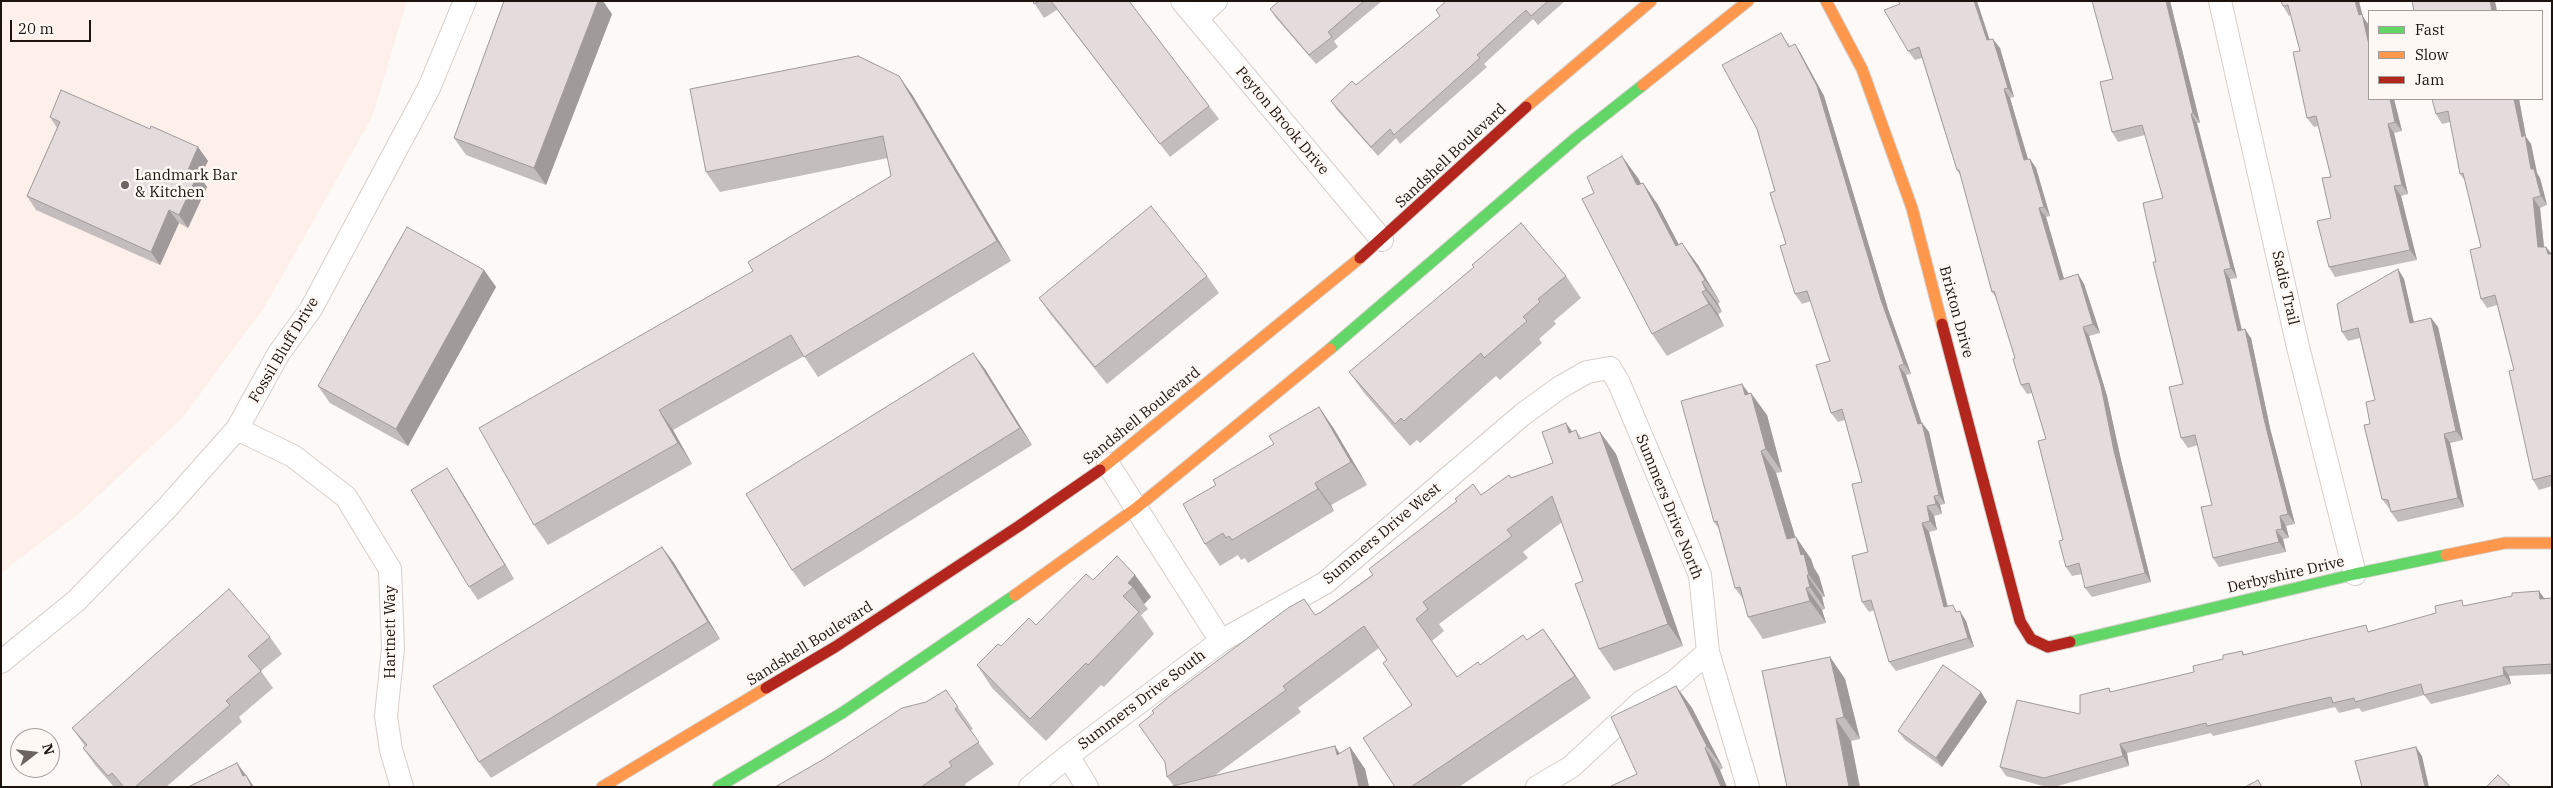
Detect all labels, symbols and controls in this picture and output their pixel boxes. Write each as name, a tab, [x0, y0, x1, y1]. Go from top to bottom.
scale bar	[12, 10, 94, 42]
legend	[2368, 10, 2543, 100]
text: 20 m	[18, 19, 54, 38]
text: Fast	[2415, 20, 2445, 39]
text: Slow	[2415, 45, 2448, 64]
street label: Peyton Brook Drive	[1231, 63, 1333, 179]
text: Jam	[2415, 70, 2444, 89]
street label: Sandshell Boulevard	[1392, 100, 1510, 212]
place label: Landmark Bar & Kitchen	[135, 167, 237, 202]
marker: Landmark Bar & Kitchen	[119, 179, 131, 191]
street label: Sadie Trail	[2268, 249, 2302, 327]
street label: Brixton Drive	[1935, 264, 1977, 360]
street label: Fossil Bluff Drive	[245, 294, 323, 406]
street label: Sandshell Boulevard	[1080, 363, 1204, 469]
street label: Summers Drive North	[1632, 432, 1706, 582]
street label: Summers Drive West	[1320, 480, 1444, 588]
street label: Derbyshire Drive	[2226, 553, 2346, 597]
street label: Hartnett Way	[382, 585, 400, 679]
street label: Sandshell Boulevard	[744, 598, 876, 690]
street label: Summers Drive South	[1075, 646, 1209, 754]
north arrow	[10, 728, 60, 778]
text: N	[38, 741, 59, 757]

